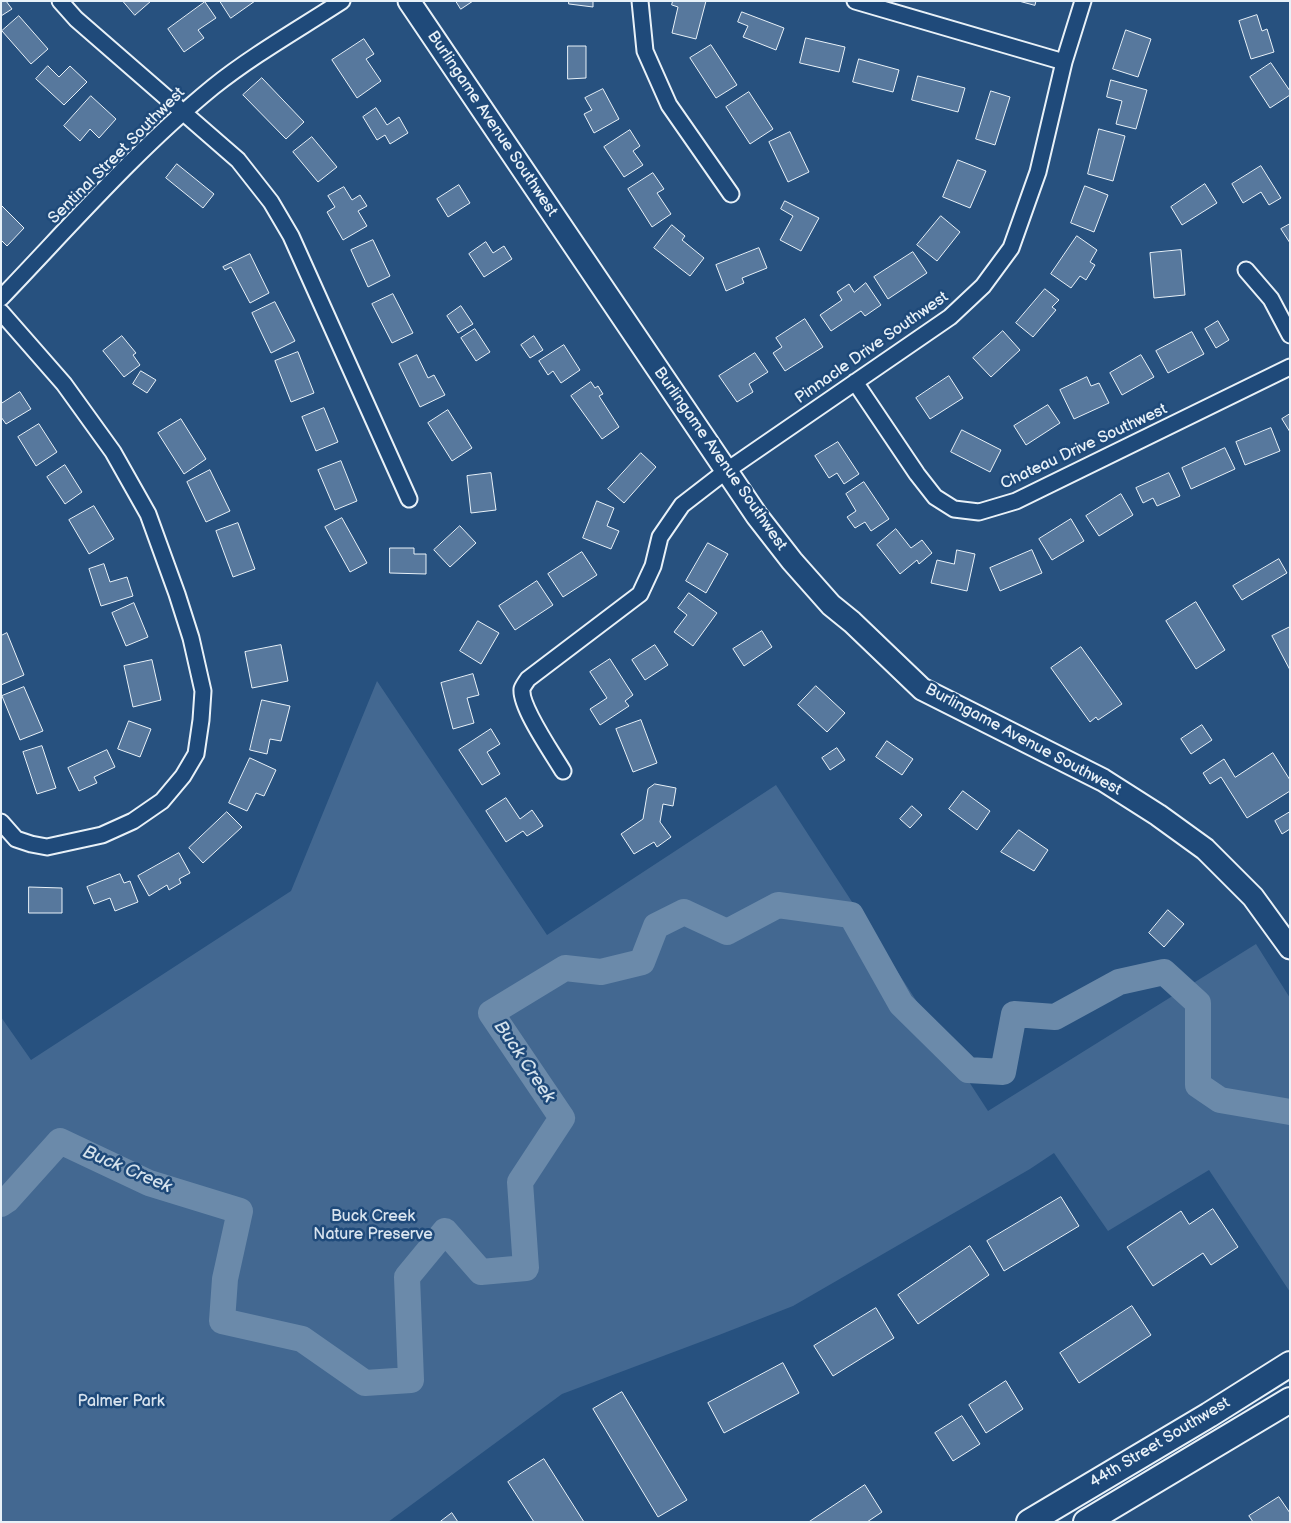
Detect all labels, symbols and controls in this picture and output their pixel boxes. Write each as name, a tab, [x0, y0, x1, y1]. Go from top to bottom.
street label: Burlingame Avenue Southwest	[423, 28, 561, 220]
street label: Sentinal Street Southwest	[45, 84, 189, 228]
street label: Pinnacle Drive Southwest	[792, 288, 952, 408]
street label: Burlingame Avenue Southwest	[649, 364, 791, 554]
street label: Chateau Drive Southwest	[998, 400, 1170, 494]
street label: Burlingame Avenue Southwest	[922, 680, 1124, 800]
water label: Buck Creek	[489, 1017, 559, 1107]
water label: Buck Creek	[79, 1142, 175, 1198]
park label: Buck Creek Nature Preserve	[313, 1207, 433, 1245]
park label: Palmer Park	[78, 1392, 164, 1412]
street label: 44th Street Southwest	[1087, 1394, 1233, 1492]

